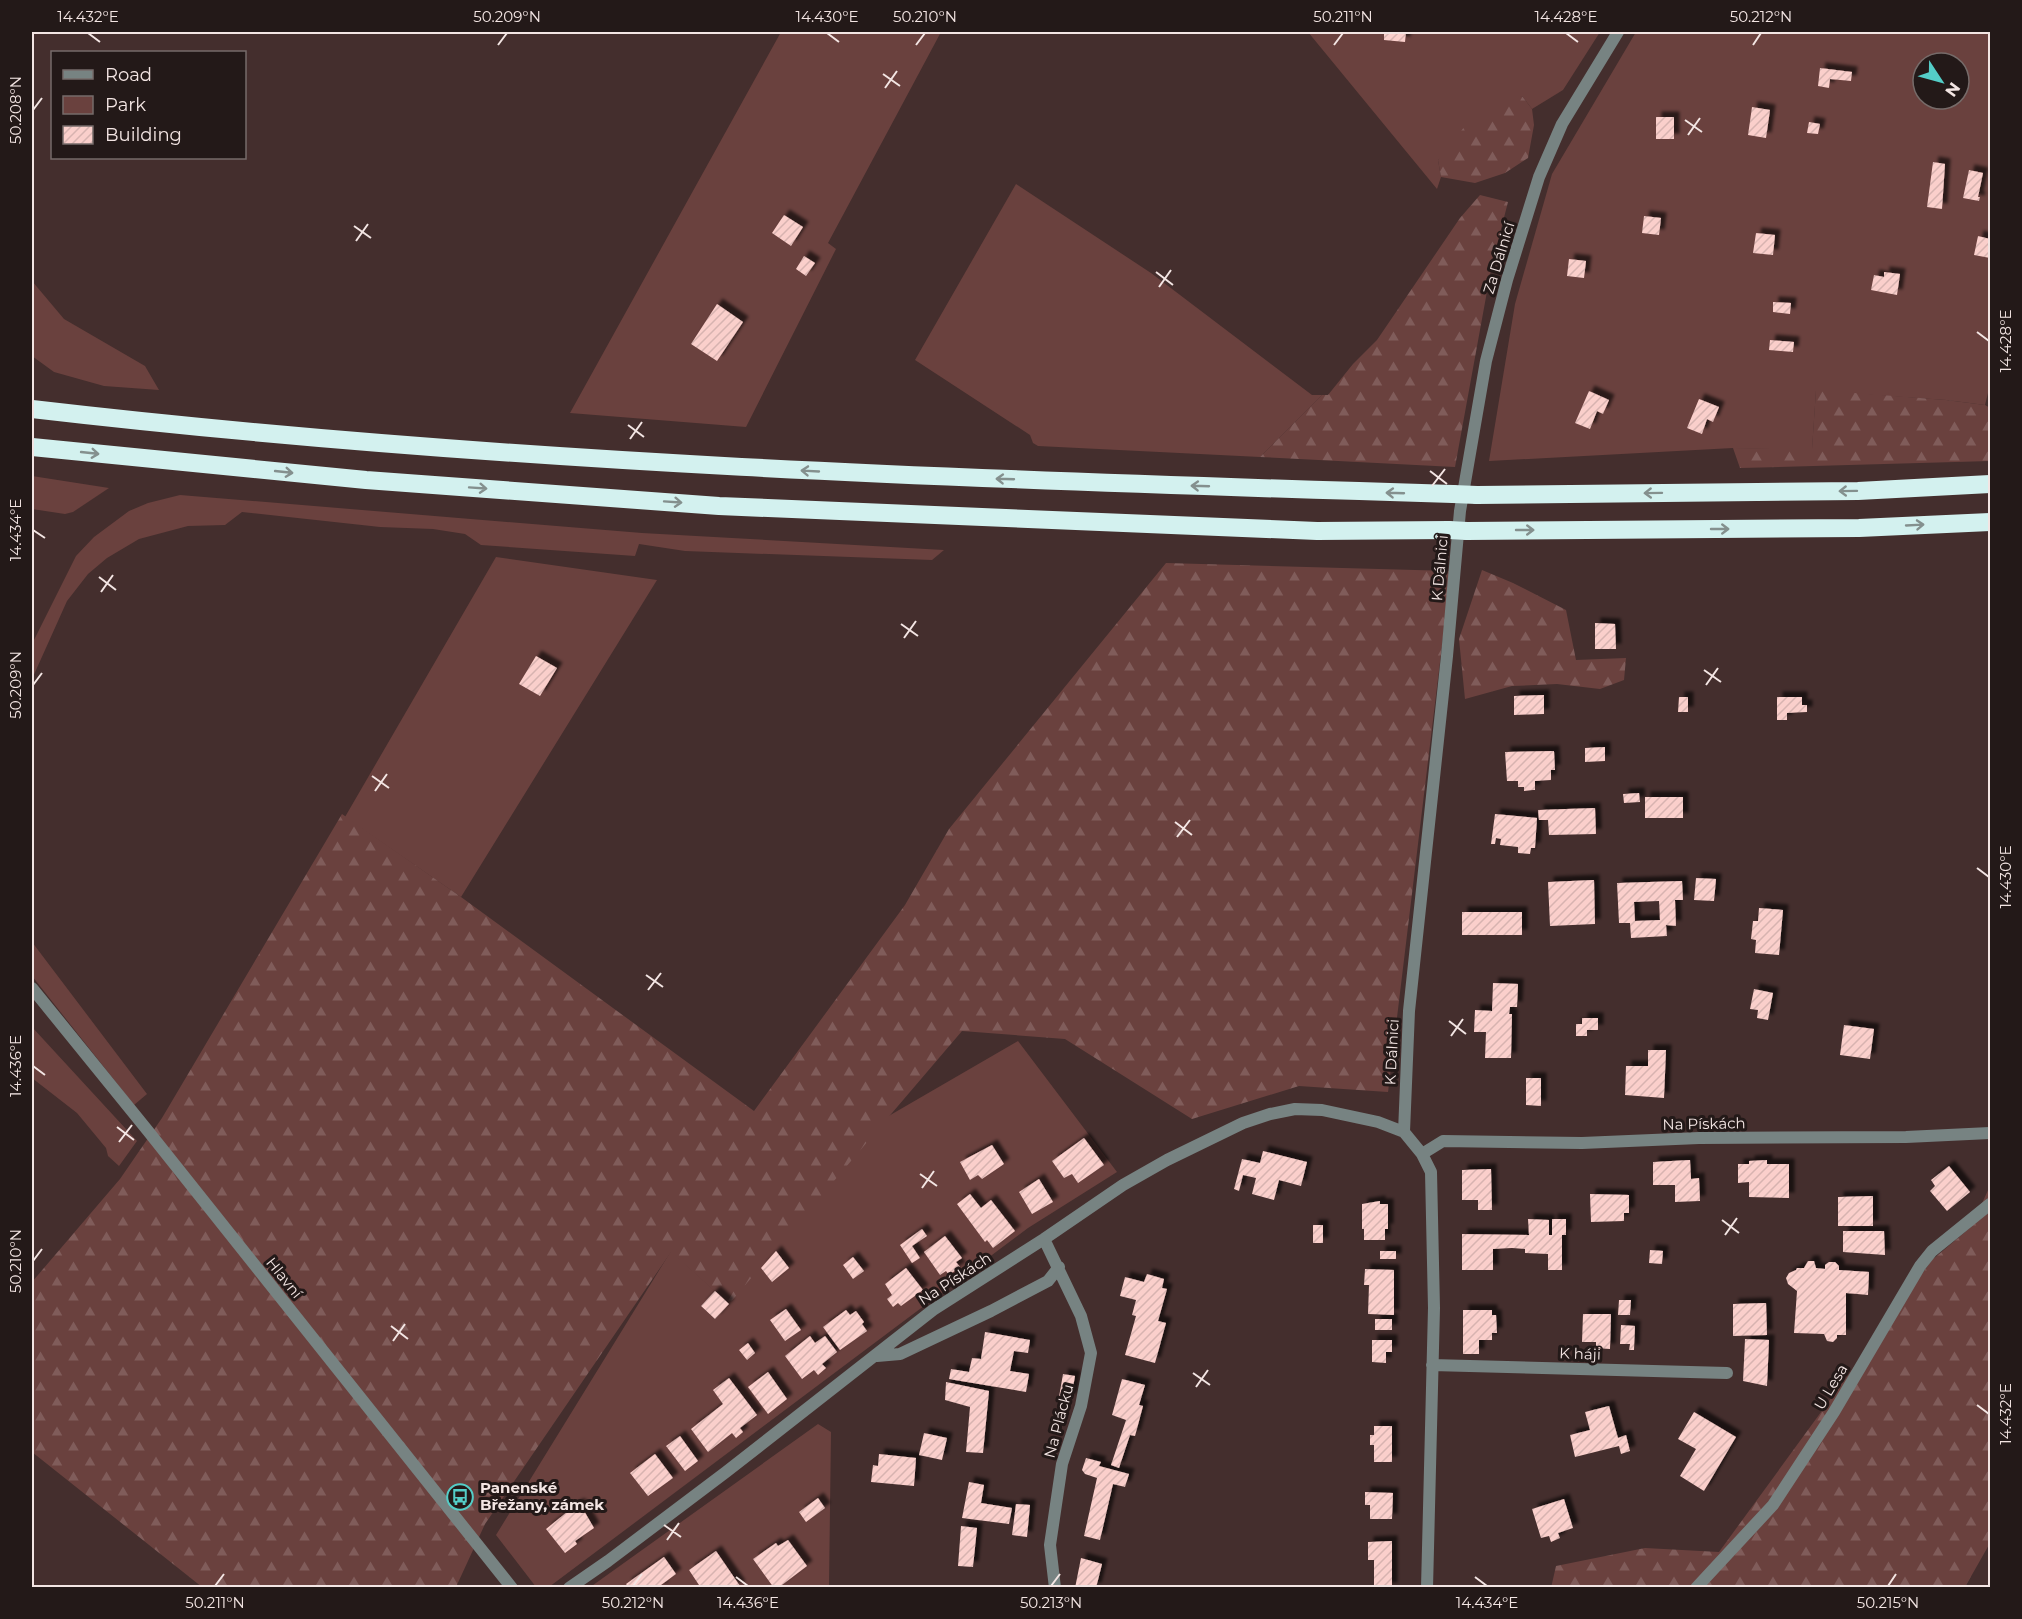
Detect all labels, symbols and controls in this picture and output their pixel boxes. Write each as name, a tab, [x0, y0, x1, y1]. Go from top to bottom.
text: 14.432°E	[57, 7, 119, 26]
text: 50.209°N	[473, 7, 541, 26]
text: 14.430°E	[795, 7, 859, 26]
text: 50.210°N	[893, 7, 957, 26]
text: 50.211°N	[1313, 7, 1373, 26]
text: 14.428°E	[1535, 7, 1597, 26]
text: 50.212°N	[1730, 7, 1792, 26]
legend	[51, 51, 246, 159]
north arrow	[1911, 51, 1971, 111]
text: Road	[105, 64, 152, 86]
text: 50.208°N	[6, 76, 25, 144]
text: N	[1941, 79, 1964, 100]
text: Park	[105, 94, 146, 116]
text: Building	[105, 124, 182, 146]
street label: Za Dálnicí	[1479, 219, 1519, 296]
text: 14.428°E	[1996, 310, 2015, 372]
one-way arrow	[79, 448, 99, 459]
one-way arrow	[800, 466, 820, 477]
one-way arrow	[273, 467, 293, 478]
one-way arrow	[995, 473, 1015, 484]
one-way arrow	[1190, 480, 1210, 491]
one-way arrow	[468, 483, 488, 494]
one-way arrow	[1839, 485, 1859, 497]
one-way arrow	[1385, 487, 1405, 498]
one-way arrow	[1644, 487, 1664, 499]
one-way arrow	[662, 497, 682, 508]
text: 14.434°E	[6, 499, 25, 561]
one-way arrow	[1905, 520, 1925, 531]
one-way arrow	[1710, 523, 1730, 535]
one-way arrow	[1515, 524, 1535, 536]
street label: K Dálnici	[1427, 534, 1452, 602]
text: 50.209°N	[6, 651, 25, 719]
text: 14.430°E	[1996, 845, 2015, 909]
street label: K Dálnici	[1380, 1018, 1403, 1086]
text: 14.436°E	[6, 1035, 25, 1097]
street label: Na Pískách	[1662, 1113, 1746, 1134]
text: 50.210°N	[6, 1229, 25, 1293]
street label: Na Pískách	[915, 1248, 995, 1309]
street label: Hlavní	[262, 1253, 307, 1303]
street label: K háji	[1559, 1343, 1601, 1364]
street label: U Lesa	[1810, 1361, 1852, 1413]
street label: Na Plácku	[1040, 1382, 1078, 1460]
text: 14.432°E	[1996, 1383, 2015, 1445]
place label: Panenské Břežany, zámek	[480, 1478, 604, 1514]
bus stop icon: Panenské Břežany, zámek	[445, 1482, 475, 1512]
text: 50.211°N	[185, 1593, 245, 1612]
text: 50.212°N	[602, 1593, 664, 1612]
text: 14.436°E	[717, 1593, 779, 1612]
text: 50.213°N	[1020, 1593, 1082, 1612]
text: 14.434°E	[1456, 1593, 1518, 1612]
text: 50.215°N	[1857, 1593, 1919, 1612]

